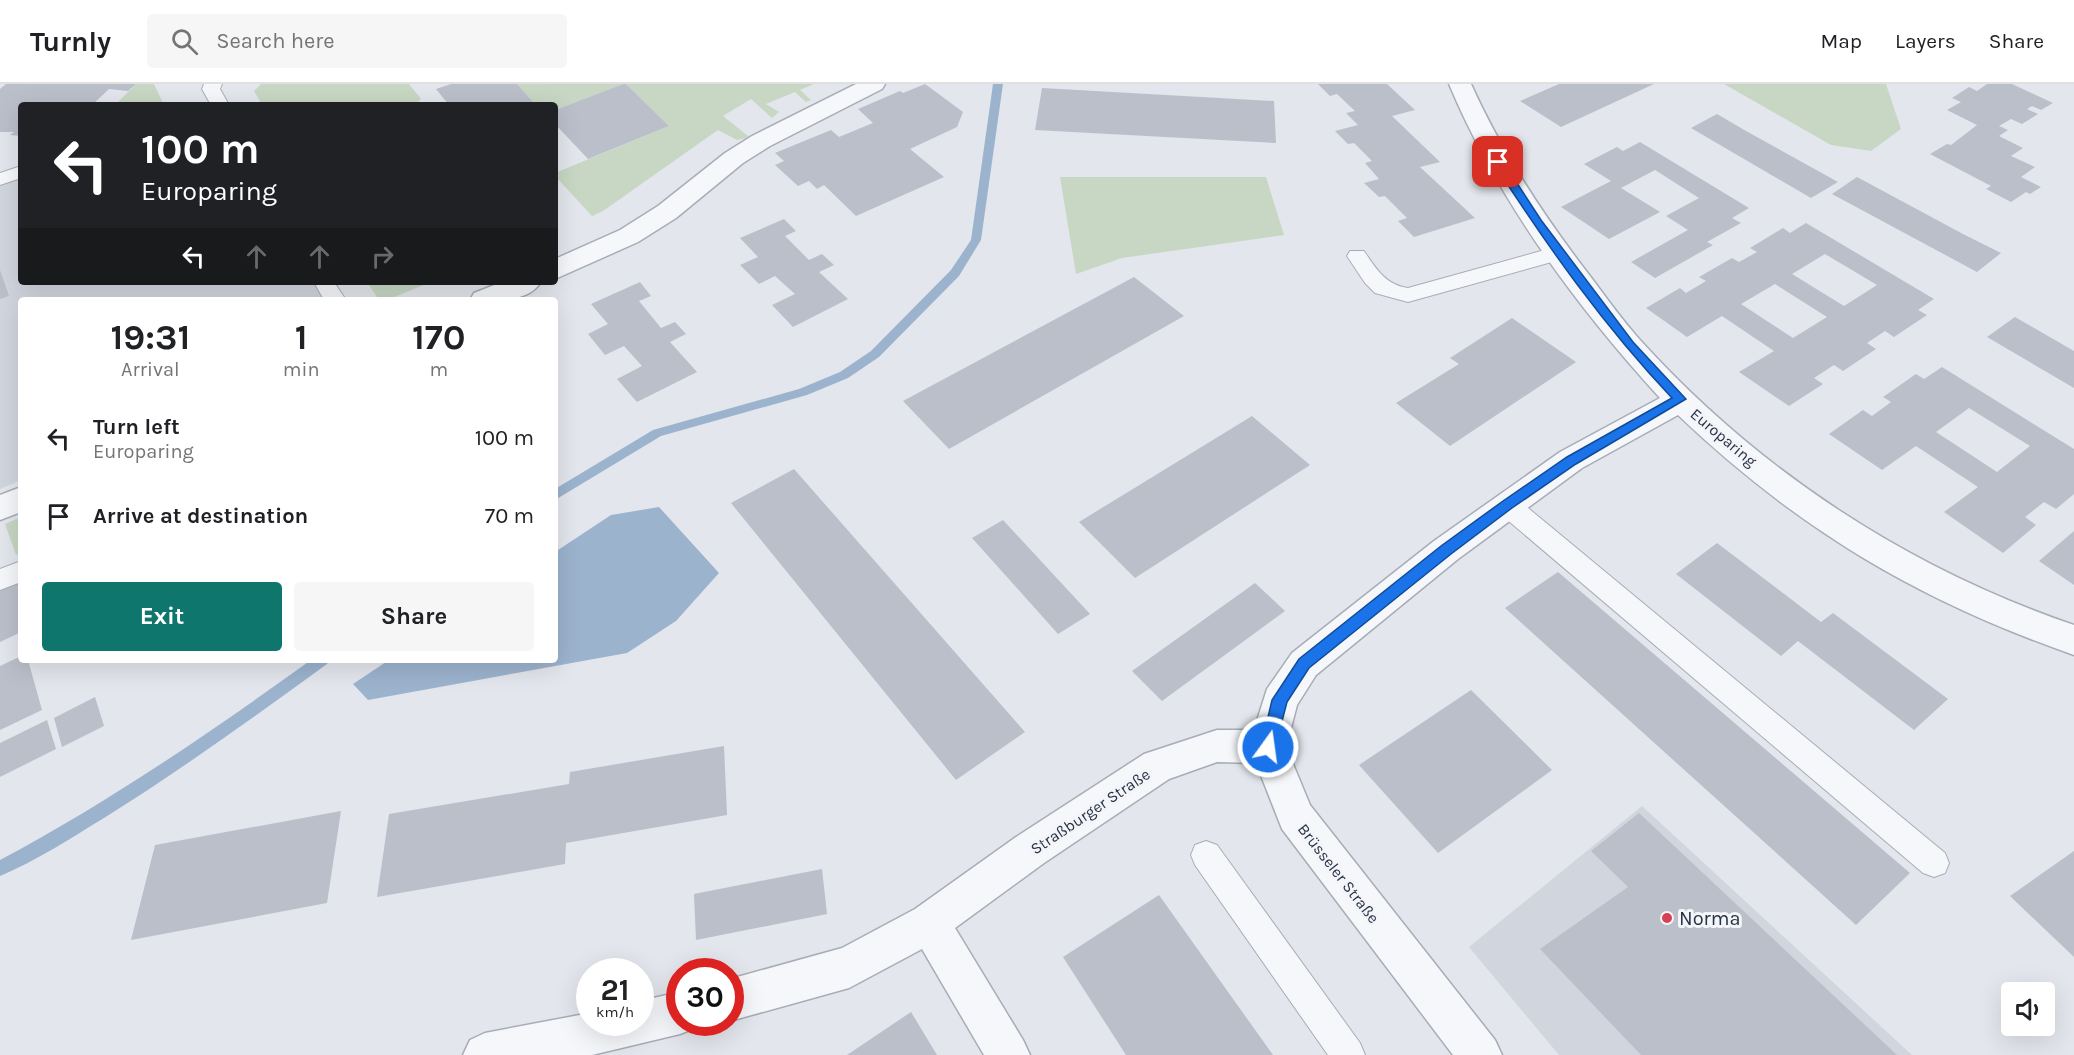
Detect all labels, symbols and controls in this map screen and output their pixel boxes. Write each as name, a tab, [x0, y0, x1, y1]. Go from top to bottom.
search box	[147, 14, 567, 68]
text: Turnly	[30, 25, 111, 58]
icon: search	[168, 25, 201, 58]
text: Search here	[216, 28, 335, 54]
text: Map	[1820, 29, 1862, 53]
text: Layers	[1895, 29, 1956, 53]
text: Share	[1989, 29, 2044, 53]
text: 100 m	[141, 124, 260, 174]
icon: left	[42, 126, 120, 204]
pin	[1472, 136, 1523, 187]
icon: arrive	[1481, 145, 1514, 178]
text: Europaring	[141, 175, 277, 207]
icon: left	[177, 240, 210, 273]
icon: ahead	[240, 240, 273, 273]
icon: ahead	[303, 240, 336, 273]
icon: right	[366, 240, 399, 273]
text: 19:31	[111, 316, 190, 358]
text: 1	[295, 316, 308, 358]
text: 170	[412, 316, 466, 358]
text: Arrival	[121, 358, 180, 381]
text: min	[283, 358, 319, 381]
text: m	[429, 358, 448, 381]
street label: Europaring	[1687, 404, 1761, 471]
text: Turn left	[93, 414, 180, 440]
icon: left	[42, 422, 75, 455]
text: 100 m	[475, 425, 534, 451]
text: Europaring	[93, 440, 194, 463]
icon: arrive	[42, 500, 75, 533]
text: Arrive at destination	[93, 503, 308, 529]
text: 70 m	[485, 503, 534, 529]
button: Exit	[42, 582, 282, 651]
button: Share	[294, 582, 534, 651]
position arrow	[1236, 715, 1300, 779]
street label: Straßburger Straße	[1027, 764, 1154, 858]
street label: Brüsseler Straße	[1294, 820, 1383, 927]
place label: Norma	[1679, 907, 1741, 930]
marker: Norma	[1660, 911, 1674, 925]
speed limit sign: 30	[666, 958, 744, 1036]
text: 21	[601, 972, 629, 1008]
map controls	[2001, 982, 2055, 1036]
button: sound	[2001, 982, 2055, 1036]
text: km/h	[596, 1003, 634, 1021]

